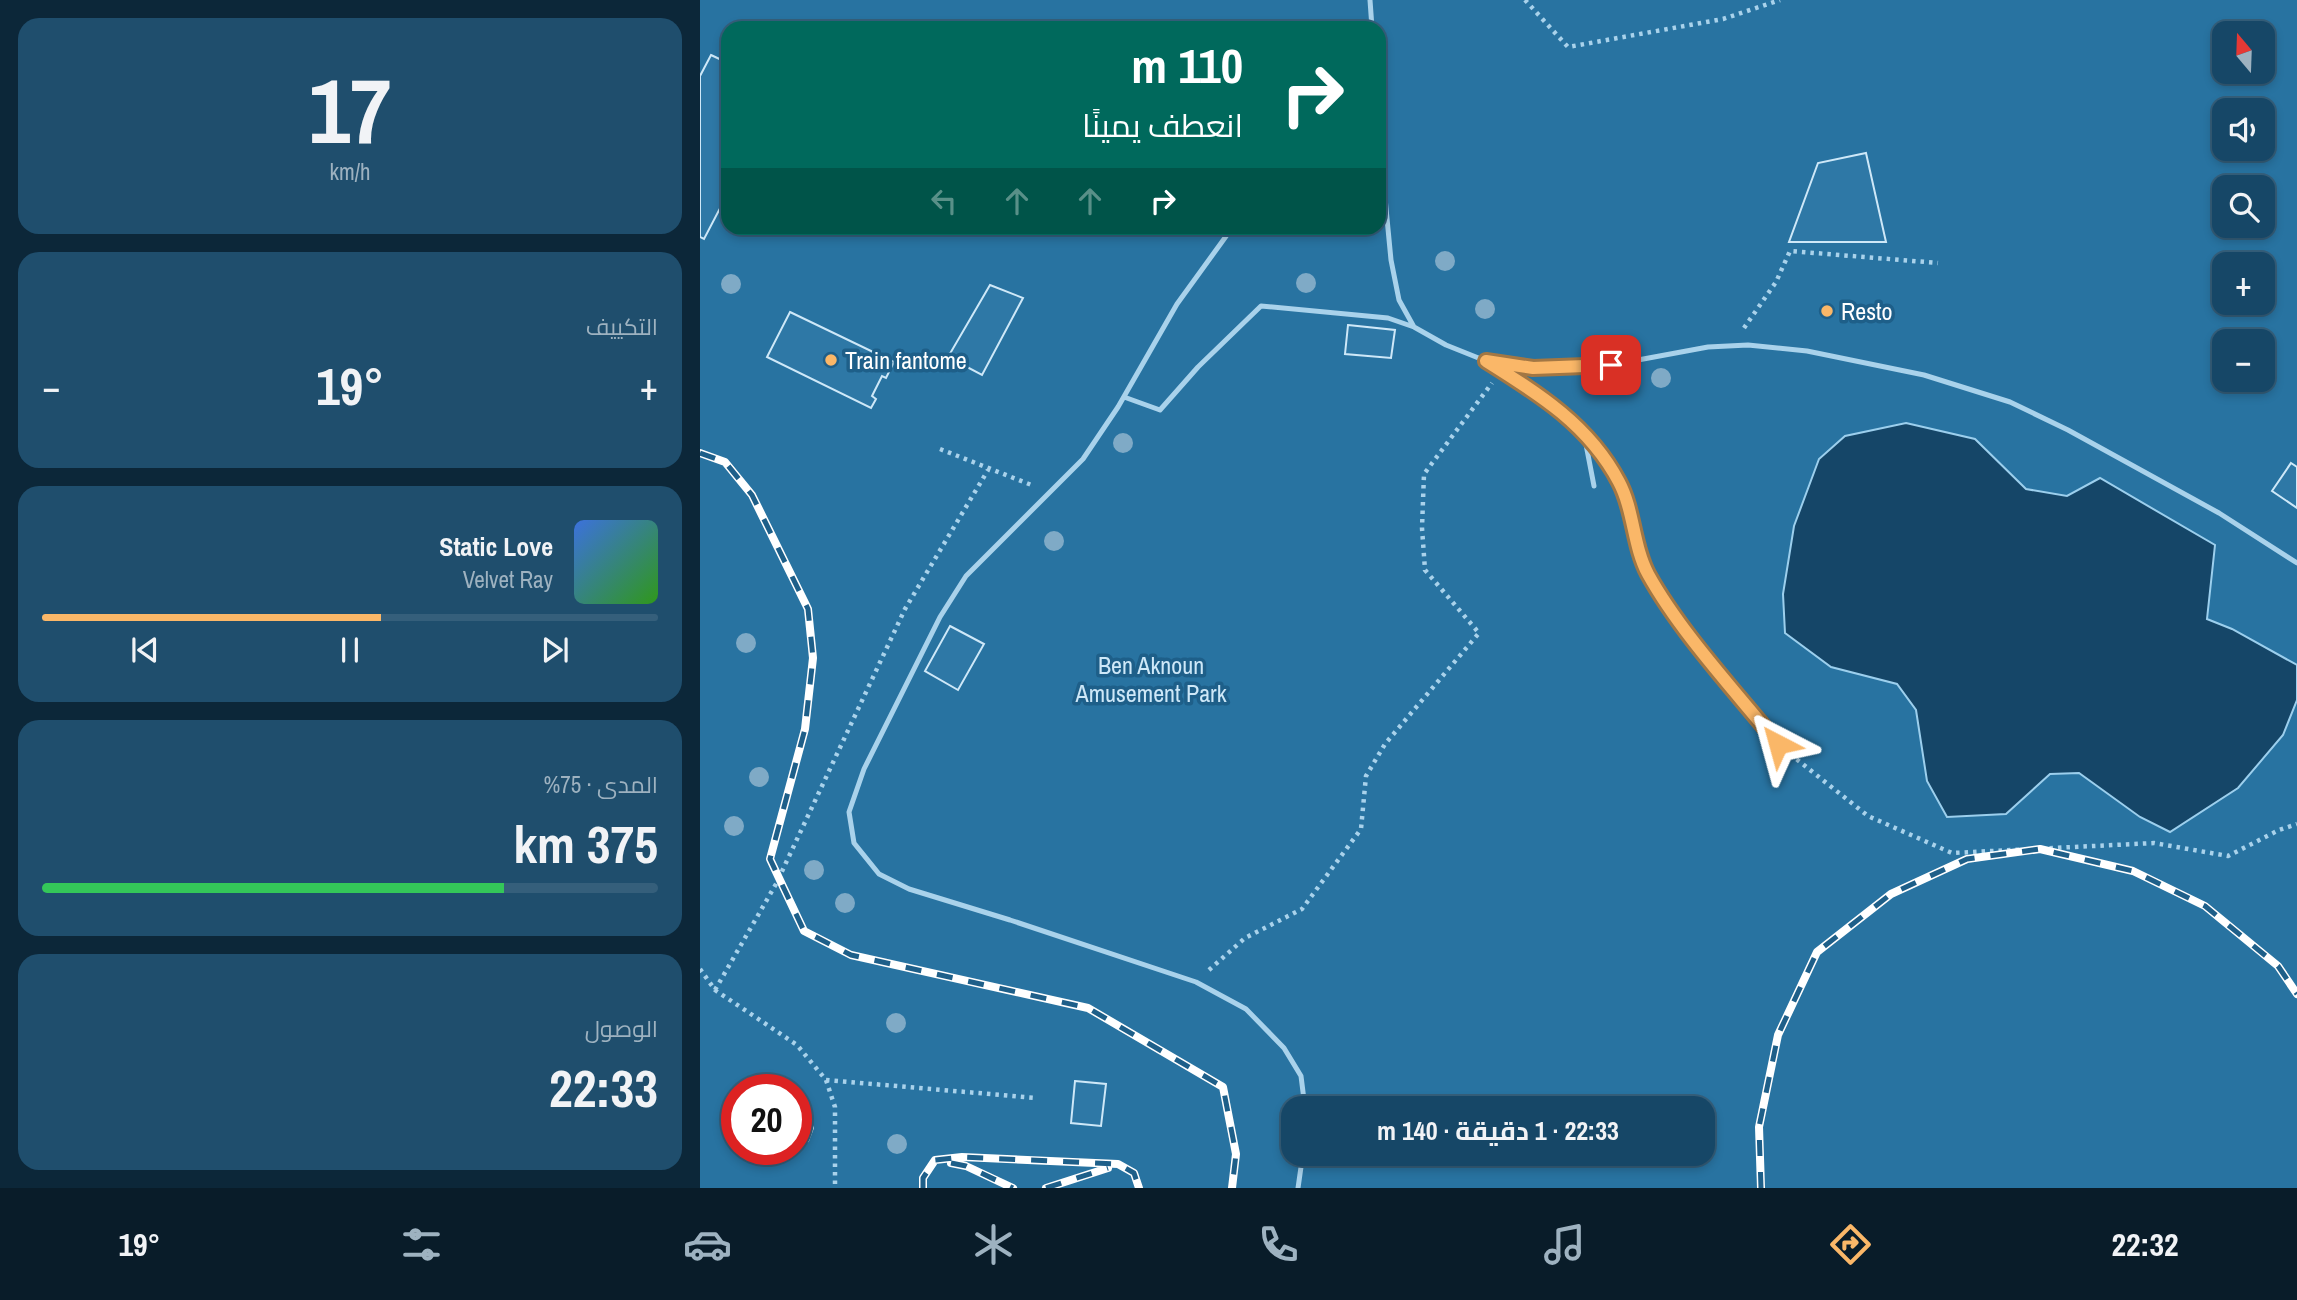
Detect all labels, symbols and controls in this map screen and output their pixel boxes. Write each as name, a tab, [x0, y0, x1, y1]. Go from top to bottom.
north arrow	[2212, 21, 2275, 84]
map controls	[2212, 21, 2275, 392]
text: 110 m	[1131, 32, 1243, 98]
text: 17	[309, 49, 392, 171]
icon: right	[1267, 49, 1358, 140]
button: sound	[2212, 98, 2275, 161]
text: انعطف يمينًا	[1082, 104, 1243, 147]
text: km/h	[330, 156, 370, 187]
button: search	[2212, 175, 2275, 238]
icon: left	[925, 182, 963, 220]
icon: ahead	[998, 182, 1036, 220]
icon: ahead	[1071, 182, 1109, 220]
icon: right	[1144, 182, 1182, 220]
button: +	[2212, 252, 2275, 315]
place label: Resto	[1841, 295, 1892, 327]
marker: Resto	[1819, 303, 1835, 319]
text: التكييف	[586, 311, 658, 342]
button: −	[2212, 329, 2275, 392]
pin	[1581, 335, 1641, 395]
place label: Train fantome	[845, 344, 967, 376]
icon: arrive	[1592, 346, 1630, 384]
text: 19°	[316, 351, 384, 421]
marker: Train fantome	[823, 352, 839, 368]
text: −	[42, 361, 60, 412]
text: +	[640, 361, 658, 412]
text: Static Love	[439, 529, 553, 564]
text: Velvet Ray	[463, 564, 553, 595]
icon: previous	[126, 631, 164, 669]
icon: pause	[331, 631, 369, 669]
icon: next	[536, 631, 574, 669]
park label: Ben Aknoun Amusement Park	[1075, 649, 1227, 709]
position arrow	[1741, 707, 1815, 781]
text: المدى · 75%	[544, 769, 658, 800]
text: 375 km	[513, 809, 658, 879]
text: الوصول	[585, 1013, 658, 1044]
text: 22:33	[549, 1053, 658, 1123]
speed limit sign: 20	[721, 1074, 812, 1165]
text: 22:33 · 1 دقيقة · 140 m	[1377, 1113, 1619, 1148]
icon: filters	[397, 1220, 446, 1269]
icon: car	[683, 1220, 732, 1269]
icon: climate	[969, 1220, 1018, 1269]
icon: phone	[1254, 1220, 1303, 1269]
icon: music	[1540, 1220, 1589, 1269]
icon: directions	[1826, 1220, 1875, 1269]
text: 19°	[118, 1223, 160, 1266]
text: 22:32	[2112, 1223, 2179, 1266]

